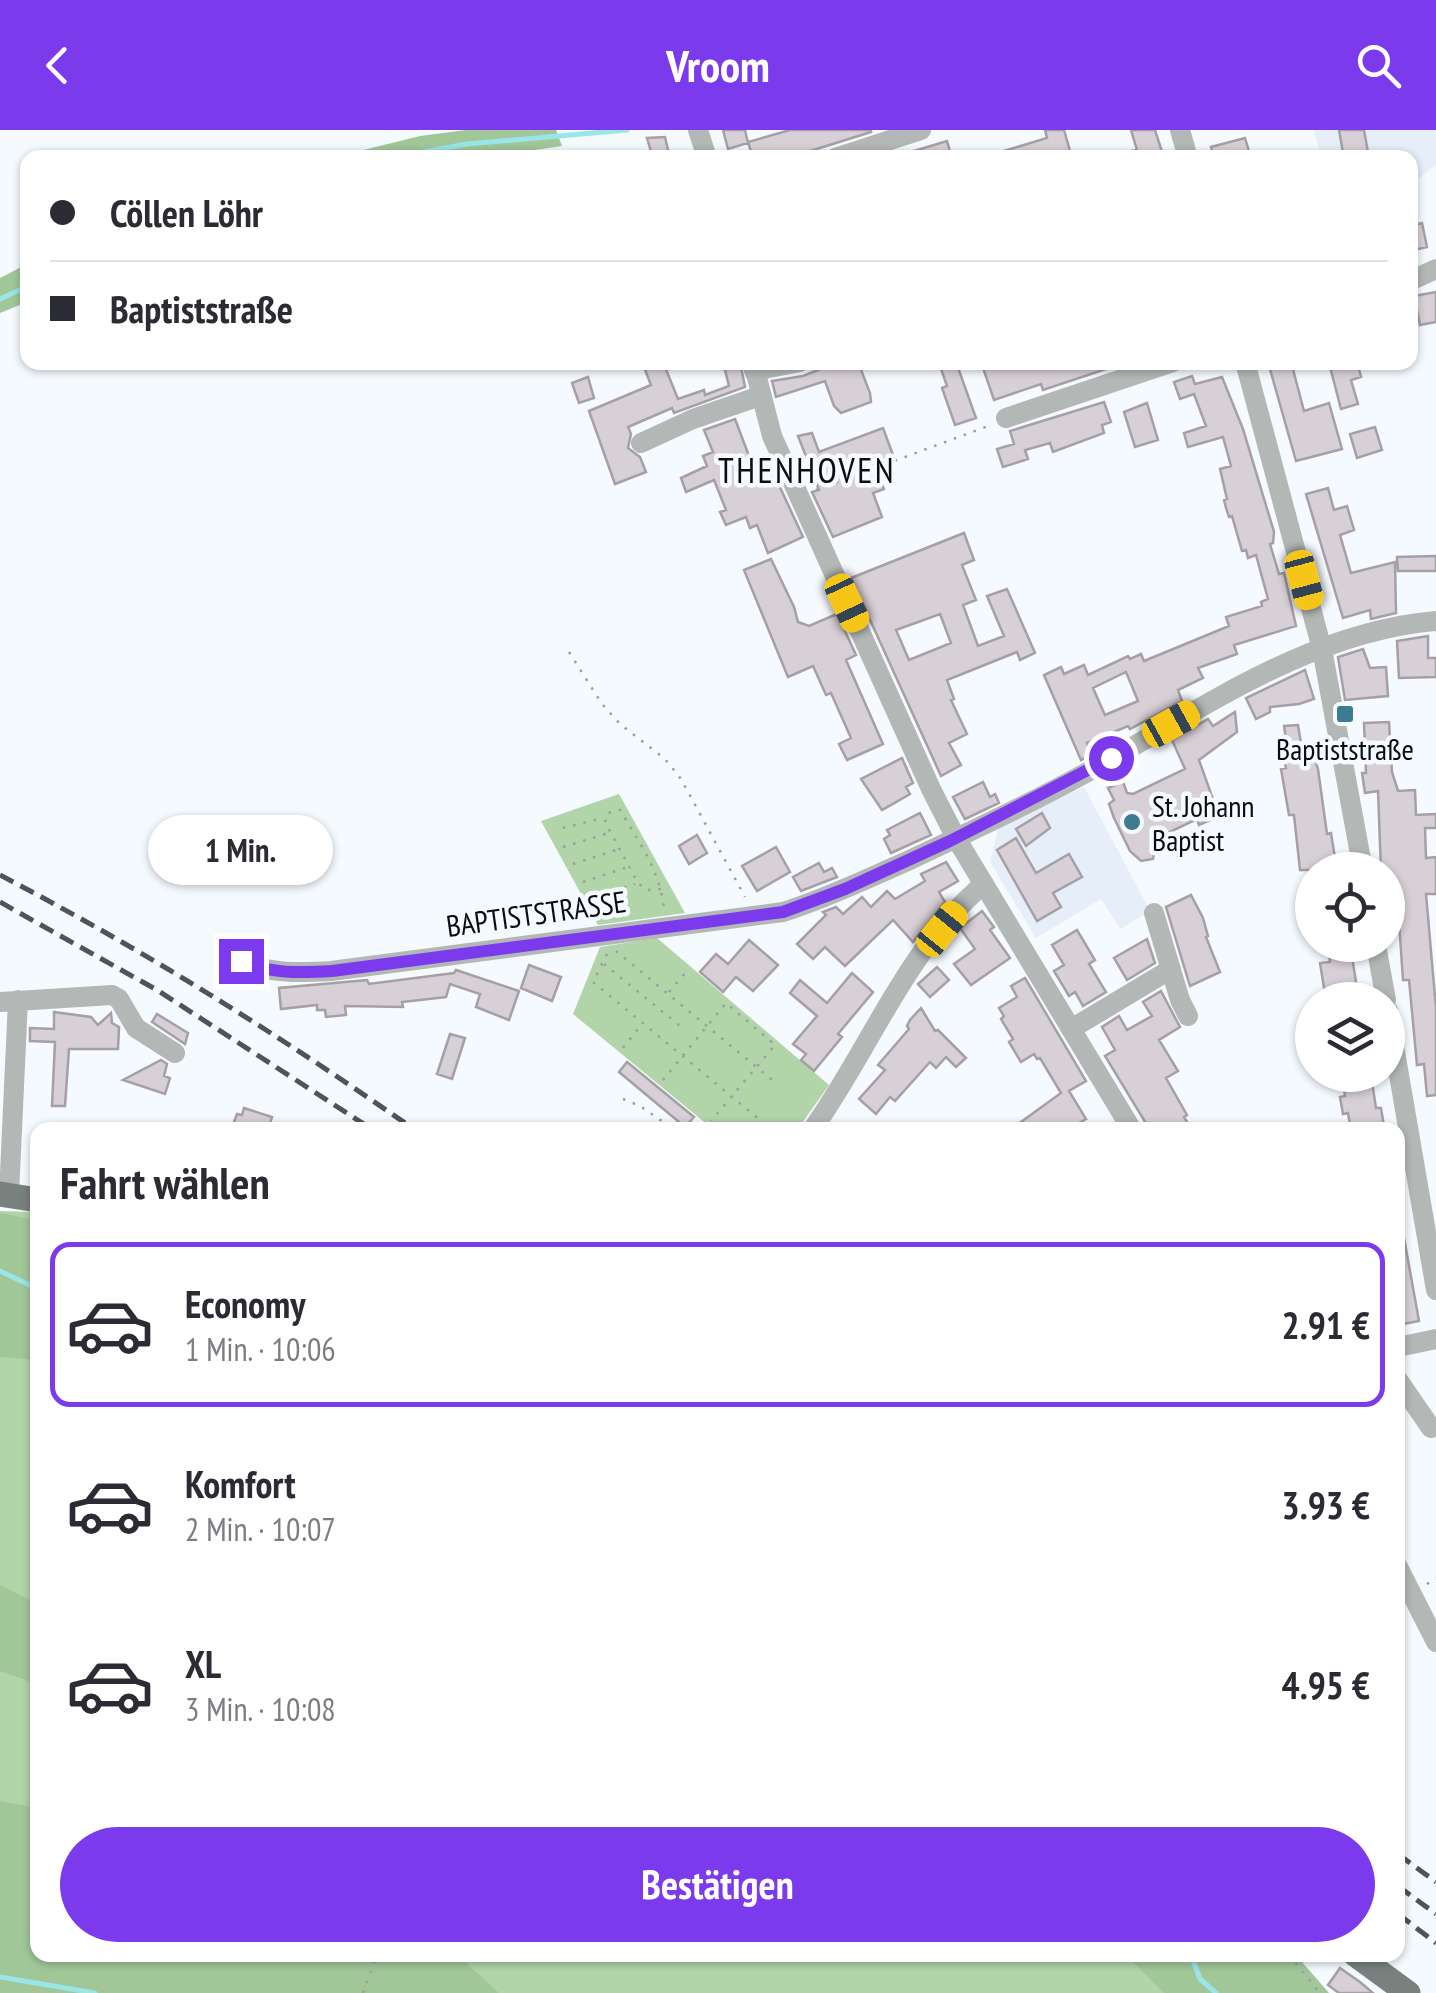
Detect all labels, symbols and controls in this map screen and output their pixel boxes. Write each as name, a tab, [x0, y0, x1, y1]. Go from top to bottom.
text: Vroom	[666, 36, 770, 94]
icon: back	[30, 38, 85, 93]
icon: search	[1351, 38, 1406, 93]
text: Cöllen Löhr	[110, 188, 263, 237]
text: Baptiststraße	[110, 284, 293, 333]
district label: THENHOVEN	[718, 447, 896, 493]
car	[1282, 547, 1326, 613]
car	[821, 569, 873, 637]
car	[1137, 696, 1205, 752]
marker: Baptiststraße	[1334, 703, 1356, 725]
place label: Baptiststraße	[1276, 729, 1414, 768]
route start	[1089, 736, 1134, 781]
place label: St. Johann Baptist	[1152, 786, 1255, 859]
marker: St. Johann Baptist	[1121, 811, 1143, 833]
callout: 1 Min.	[148, 816, 334, 886]
text: 1 Min.	[205, 829, 276, 871]
map controls	[1295, 852, 1405, 1092]
button: locate	[1295, 852, 1405, 962]
street label: BAPTISTSTRASSE	[444, 881, 628, 945]
car	[911, 896, 973, 962]
route end	[219, 939, 264, 984]
button: layers	[1295, 982, 1405, 1092]
text: Fahrt wählen	[60, 1153, 270, 1211]
text: Economy	[185, 1279, 305, 1328]
icon: car	[65, 1280, 155, 1370]
text: 2.91 €	[1281, 1300, 1370, 1349]
text: 1 Min. · 10:06	[185, 1328, 336, 1370]
text: Komfort	[185, 1459, 296, 1508]
icon: car	[65, 1460, 155, 1550]
text: 3.93 €	[1281, 1480, 1370, 1529]
text: 2 Min. · 10:07	[185, 1508, 336, 1550]
text: XL	[185, 1639, 221, 1688]
icon: car	[65, 1640, 155, 1730]
text: 4.95 €	[1281, 1660, 1370, 1709]
text: 3 Min. · 10:08	[185, 1688, 336, 1730]
button: Bestätigen	[60, 1827, 1375, 1942]

